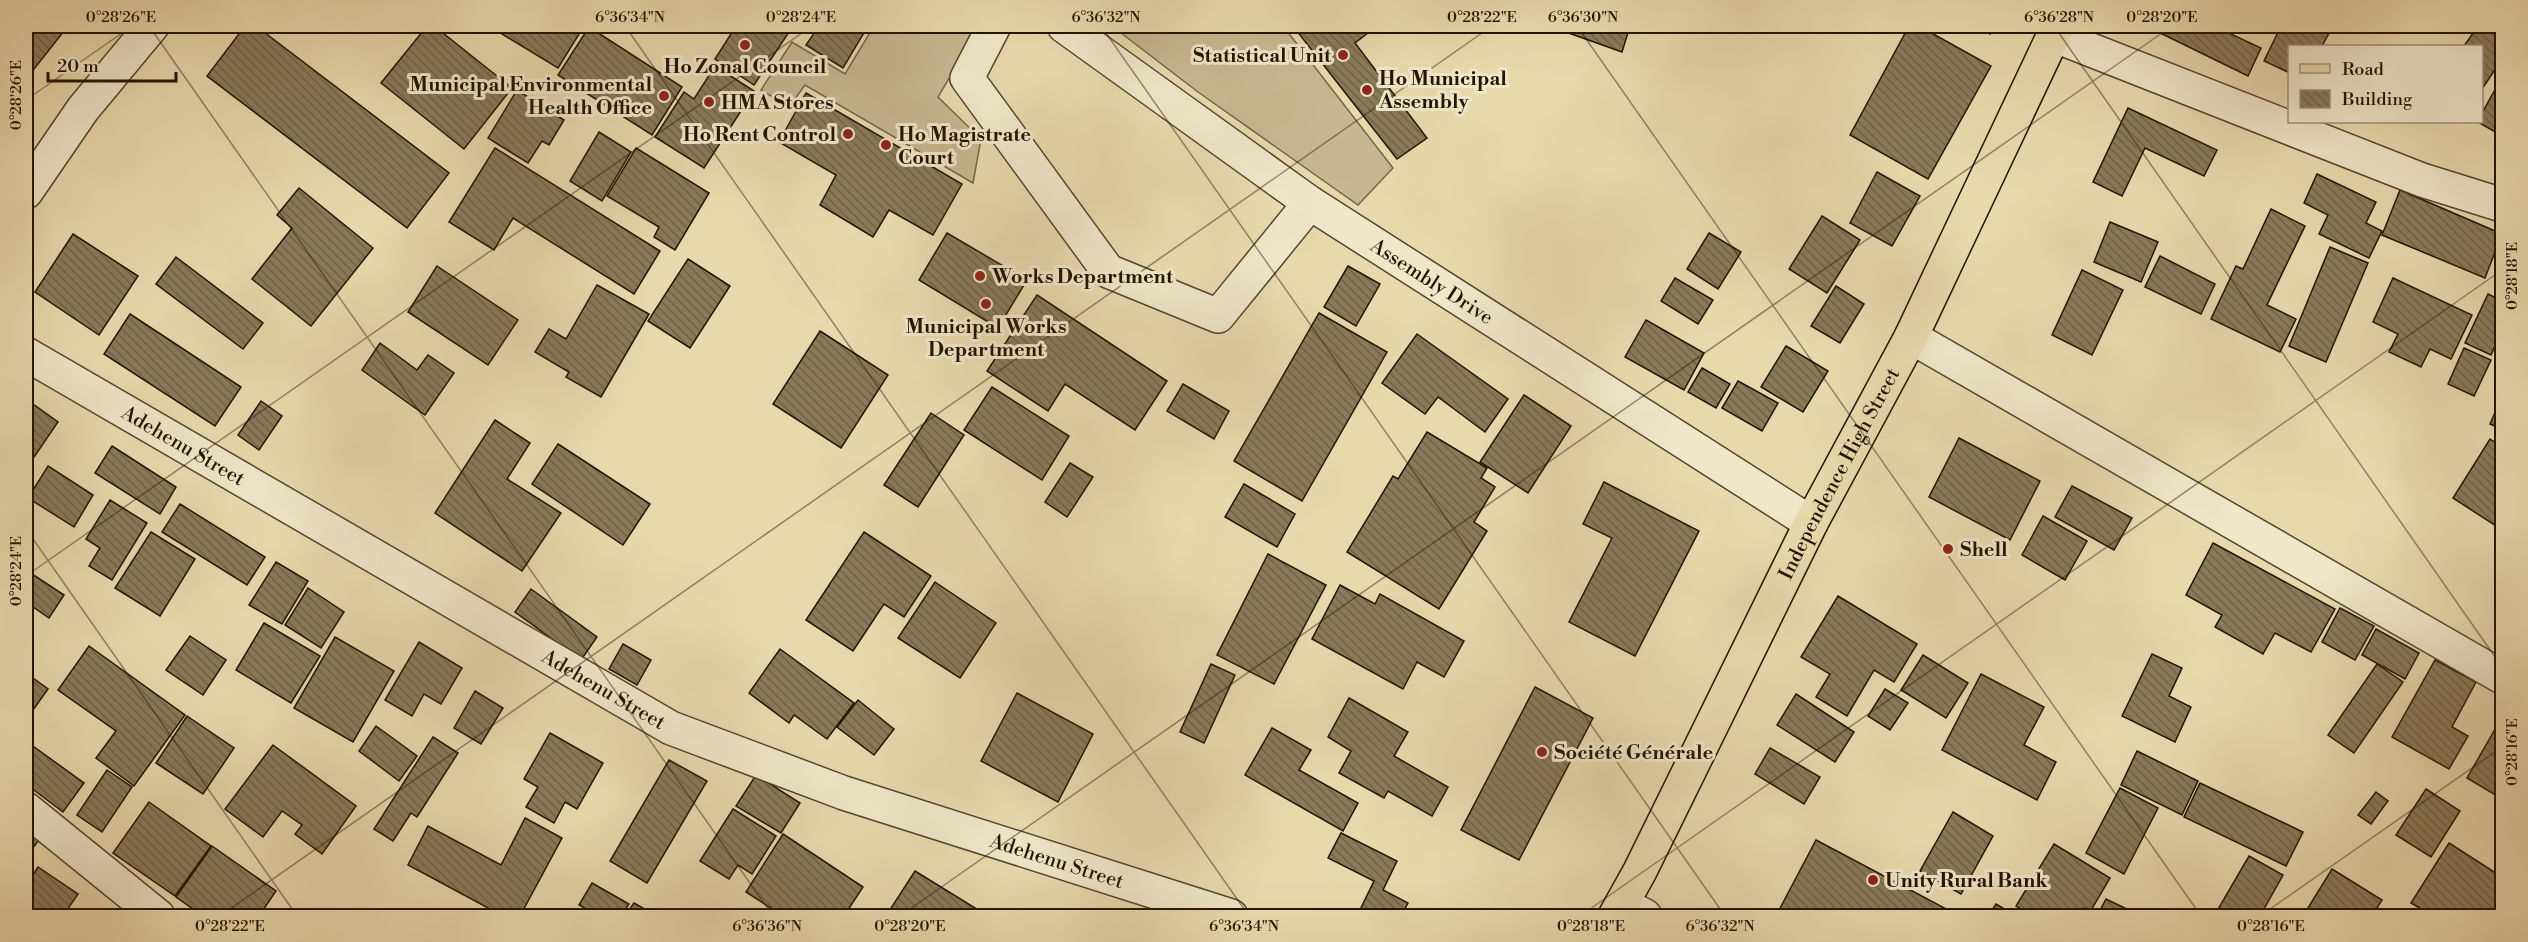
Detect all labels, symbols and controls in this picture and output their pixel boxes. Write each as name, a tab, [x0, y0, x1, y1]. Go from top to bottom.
text: 0°28'26"E	[86, 8, 156, 27]
text: 6°36'34"N	[595, 8, 665, 27]
text: 0°28'24"E	[766, 8, 836, 27]
text: 6°36'32"N	[1071, 8, 1141, 27]
text: 0°28'22"E	[1447, 8, 1517, 27]
text: 6°36'30"N	[1548, 8, 1618, 27]
text: 6°36'28"N	[2024, 8, 2094, 27]
text: 0°28'20"E	[2126, 8, 2198, 27]
marker: Ho Zonal Council	[738, 38, 752, 52]
place label: Statistical Unit	[1193, 44, 1332, 69]
scale bar	[48, 45, 176, 83]
legend	[2288, 45, 2483, 123]
marker: Statistical Unit	[1336, 48, 1350, 62]
text: 20 m	[57, 55, 99, 78]
place label: Ho Zonal Council	[664, 55, 827, 80]
text: Road	[2342, 58, 2385, 81]
text: 0°28'26"E	[7, 60, 26, 130]
place label: Ho Municipal Assembly	[1378, 67, 1507, 115]
place label: Municipal Environmental Health Office	[410, 73, 652, 121]
marker: Ho Municipal Assembly	[1360, 83, 1374, 97]
text: Building	[2341, 88, 2413, 111]
marker: Municipal Environmental Health Office	[657, 89, 671, 103]
place label: HMA Stores	[721, 91, 833, 116]
marker: HMA Stores	[702, 95, 716, 109]
place label: Ho Rent Control	[683, 123, 836, 148]
place label: Ho Magistrate Court	[898, 123, 1031, 171]
marker: Ho Rent Control	[841, 127, 855, 141]
marker: Ho Magistrate Court	[879, 138, 893, 152]
street label: Assembly Drive	[1364, 233, 1498, 331]
text: 0°28'18"E	[2503, 242, 2522, 310]
place label: Works Department	[991, 265, 1174, 290]
marker: Works Department	[973, 269, 987, 283]
marker: Municipal Works Department	[979, 297, 993, 311]
place label: Municipal Works Department	[905, 315, 1067, 363]
street label: Independence High Street	[1774, 364, 1906, 584]
street label: Adehenu Street	[116, 400, 249, 492]
text: 0°28'24"E	[7, 536, 26, 606]
place label: Shell	[1960, 538, 2008, 563]
marker: Shell	[1941, 542, 1955, 556]
street label: Adehenu Street	[536, 644, 669, 736]
text: 0°28'16"E	[2503, 718, 2522, 786]
place label: Société Générale	[1554, 741, 1714, 766]
marker: Société Générale	[1535, 745, 1549, 759]
street label: Adehenu Street	[986, 829, 1127, 895]
place label: Unity Rural Bank	[1885, 869, 2048, 894]
marker: Unity Rural Bank	[1866, 873, 1880, 887]
text: 0°28'22"E	[195, 917, 265, 936]
text: 6°36'36"N	[732, 917, 802, 936]
text: 0°28'20"E	[874, 917, 946, 936]
text: 6°36'34"N	[1209, 917, 1279, 936]
text: 0°28'18"E	[1557, 917, 1625, 936]
text: 6°36'32"N	[1685, 917, 1755, 936]
text: 0°28'16"E	[2237, 917, 2305, 936]

